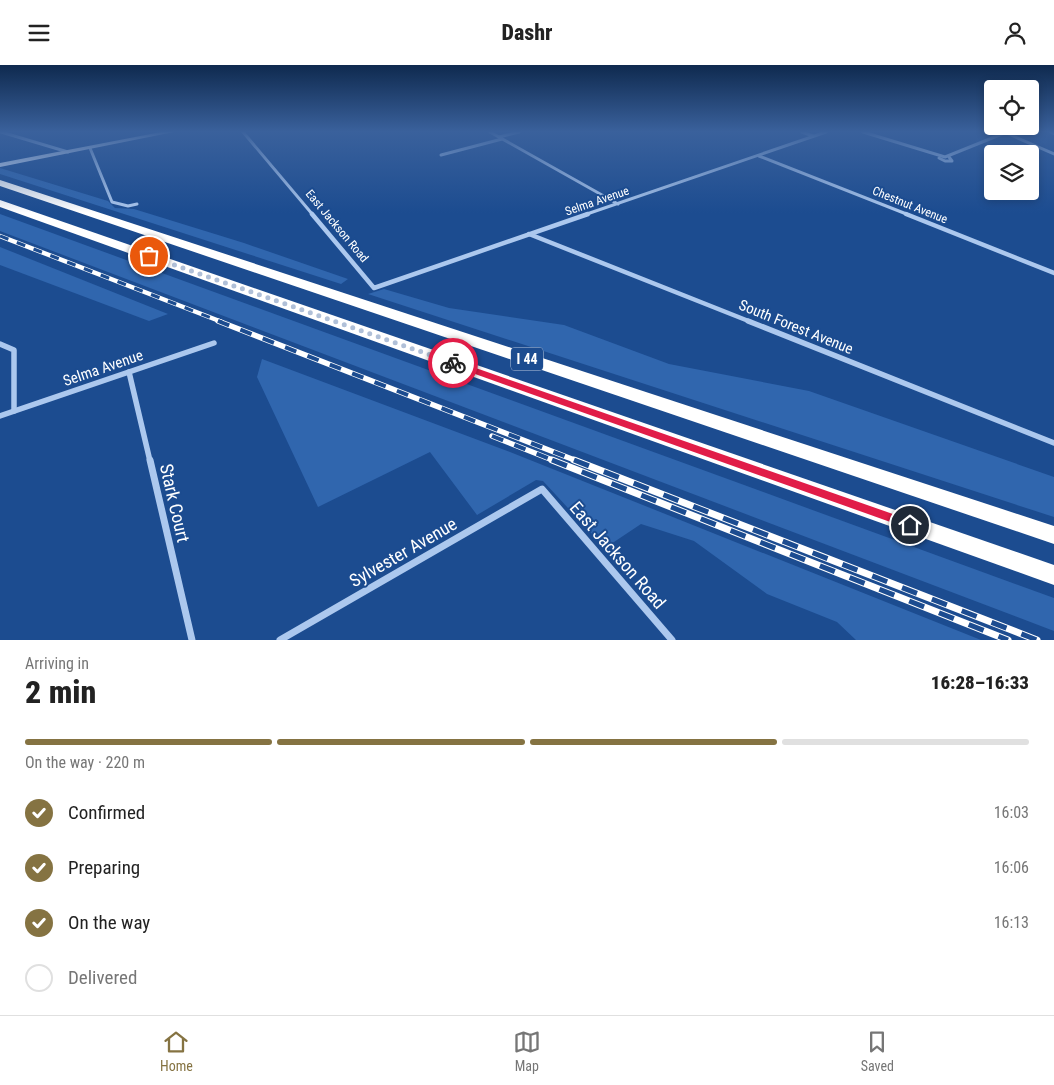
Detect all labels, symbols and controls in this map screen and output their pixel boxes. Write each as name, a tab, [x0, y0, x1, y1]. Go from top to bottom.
icon: menu	[25, 19, 53, 47]
icon: person	[1001, 19, 1029, 47]
text: Dashr	[502, 20, 553, 45]
map controls	[984, 80, 1039, 200]
button: locate	[984, 80, 1039, 135]
button: layers	[984, 145, 1039, 200]
street label: Selma Avenue	[563, 183, 631, 218]
street label: Chestnut Avenue	[870, 184, 950, 227]
street label: East Jackson Road	[303, 187, 371, 265]
pin	[128, 235, 170, 277]
icon: bag	[135, 242, 163, 270]
street label: South Forest Avenue	[736, 296, 856, 358]
courier	[428, 338, 478, 388]
street label: Selma Avenue	[61, 346, 145, 390]
road number: I 44	[511, 347, 543, 371]
icon: bike	[439, 349, 467, 377]
street label: Stark Court	[156, 462, 194, 544]
street label: East Jackson Road	[566, 497, 670, 613]
pin	[889, 504, 931, 546]
icon: home	[896, 511, 924, 539]
street label: Sylvester Avenue	[346, 513, 460, 591]
text: Arriving in	[25, 654, 89, 673]
text: 16:28–16:33	[931, 671, 1029, 694]
text: 2 min	[25, 673, 96, 711]
text: On the way · 220 m	[25, 753, 145, 772]
icon: check	[25, 799, 53, 827]
text: Confirmed	[68, 801, 145, 824]
text: 16:03	[994, 803, 1029, 822]
icon: check	[25, 854, 53, 882]
text: Preparing	[68, 856, 140, 879]
text: 16:06	[994, 858, 1029, 877]
icon: check	[25, 909, 53, 937]
text: On the way	[68, 911, 150, 934]
text: 16:13	[994, 913, 1029, 932]
text: Delivered	[68, 966, 137, 989]
tab: Home	[160, 1028, 193, 1074]
tab: Map	[513, 1028, 541, 1074]
tab: Saved	[861, 1028, 894, 1074]

